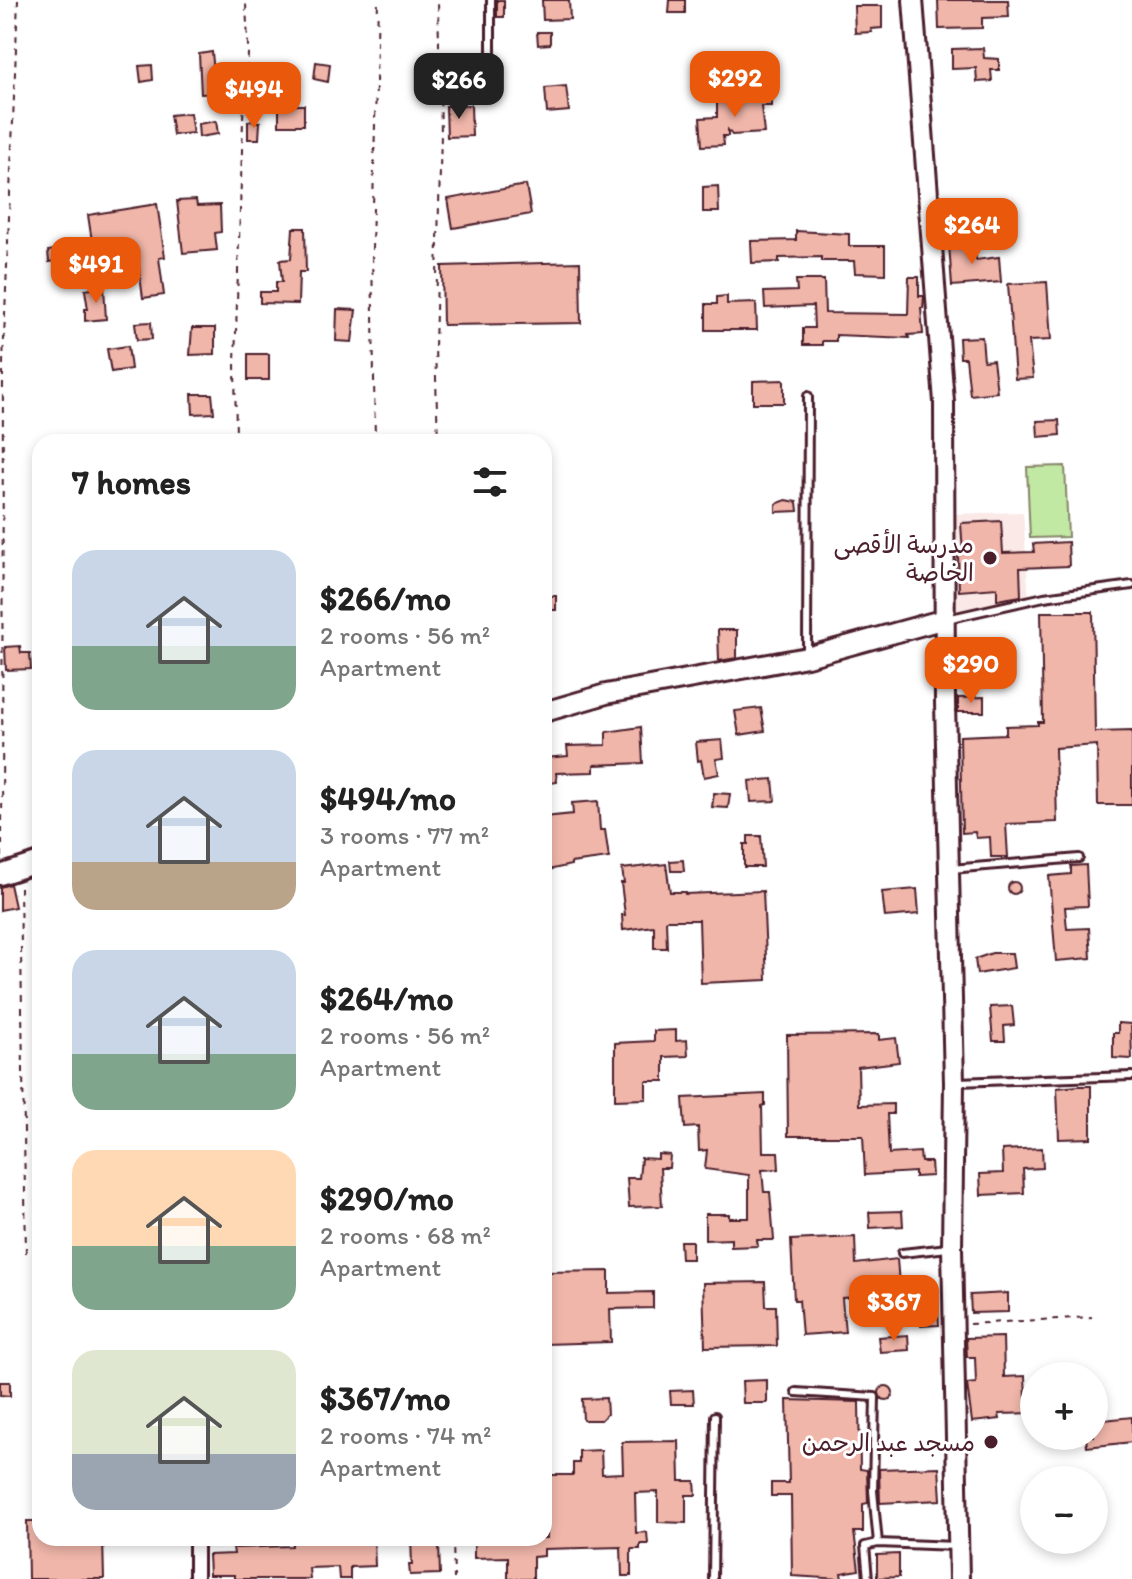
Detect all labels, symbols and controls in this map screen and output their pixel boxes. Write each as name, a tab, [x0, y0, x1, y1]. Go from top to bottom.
pin: $292	[688, 51, 782, 119]
pin: $266	[412, 53, 506, 121]
text: $292	[708, 61, 762, 93]
pin: $494	[207, 62, 301, 130]
text: $266	[432, 63, 486, 95]
text: $494	[225, 72, 283, 104]
pin: $264	[925, 198, 1019, 266]
text: $264	[944, 208, 1000, 240]
pin: $491	[49, 237, 143, 305]
text: $491	[69, 247, 123, 279]
icon: filters	[468, 460, 512, 504]
text: 7 homes	[72, 462, 191, 503]
place label: مدرسة الأقصى الخاصة	[834, 528, 974, 587]
marker: مدرسة الأقصى الخاصة	[981, 549, 999, 567]
text: $266/mo	[320, 578, 451, 619]
icon: home	[136, 582, 232, 678]
text: 2 rooms · 56 m²	[320, 619, 490, 651]
pin: $290	[924, 637, 1018, 705]
text: $290	[943, 647, 999, 679]
text: Apartment	[320, 651, 441, 683]
text: $494/mo	[320, 778, 456, 819]
icon: home	[136, 782, 232, 878]
text: 3 rooms · 77 m²	[320, 819, 489, 851]
text: Apartment	[320, 851, 441, 883]
text: $264/mo	[320, 978, 454, 1019]
icon: home	[136, 982, 232, 1078]
text: 2 rooms · 56 m²	[320, 1019, 490, 1051]
text: Apartment	[320, 1051, 441, 1083]
text: $290/mo	[320, 1178, 454, 1219]
icon: home	[136, 1182, 232, 1278]
text: 2 rooms · 68 m²	[320, 1219, 491, 1251]
text: Apartment	[320, 1251, 441, 1283]
pin: $367	[847, 1275, 941, 1343]
text: $367	[867, 1285, 921, 1317]
map controls	[1020, 1362, 1108, 1554]
button: +	[1020, 1362, 1108, 1450]
text: $367/mo	[320, 1378, 451, 1419]
icon: home	[136, 1382, 232, 1478]
text: 2 rooms · 74 m²	[320, 1419, 491, 1451]
place label: مسجد عبد الرحمن	[802, 1428, 975, 1457]
marker: مسجد عبد الرحمن	[982, 1433, 1000, 1451]
text: Apartment	[320, 1451, 441, 1483]
button: −	[1020, 1466, 1108, 1554]

